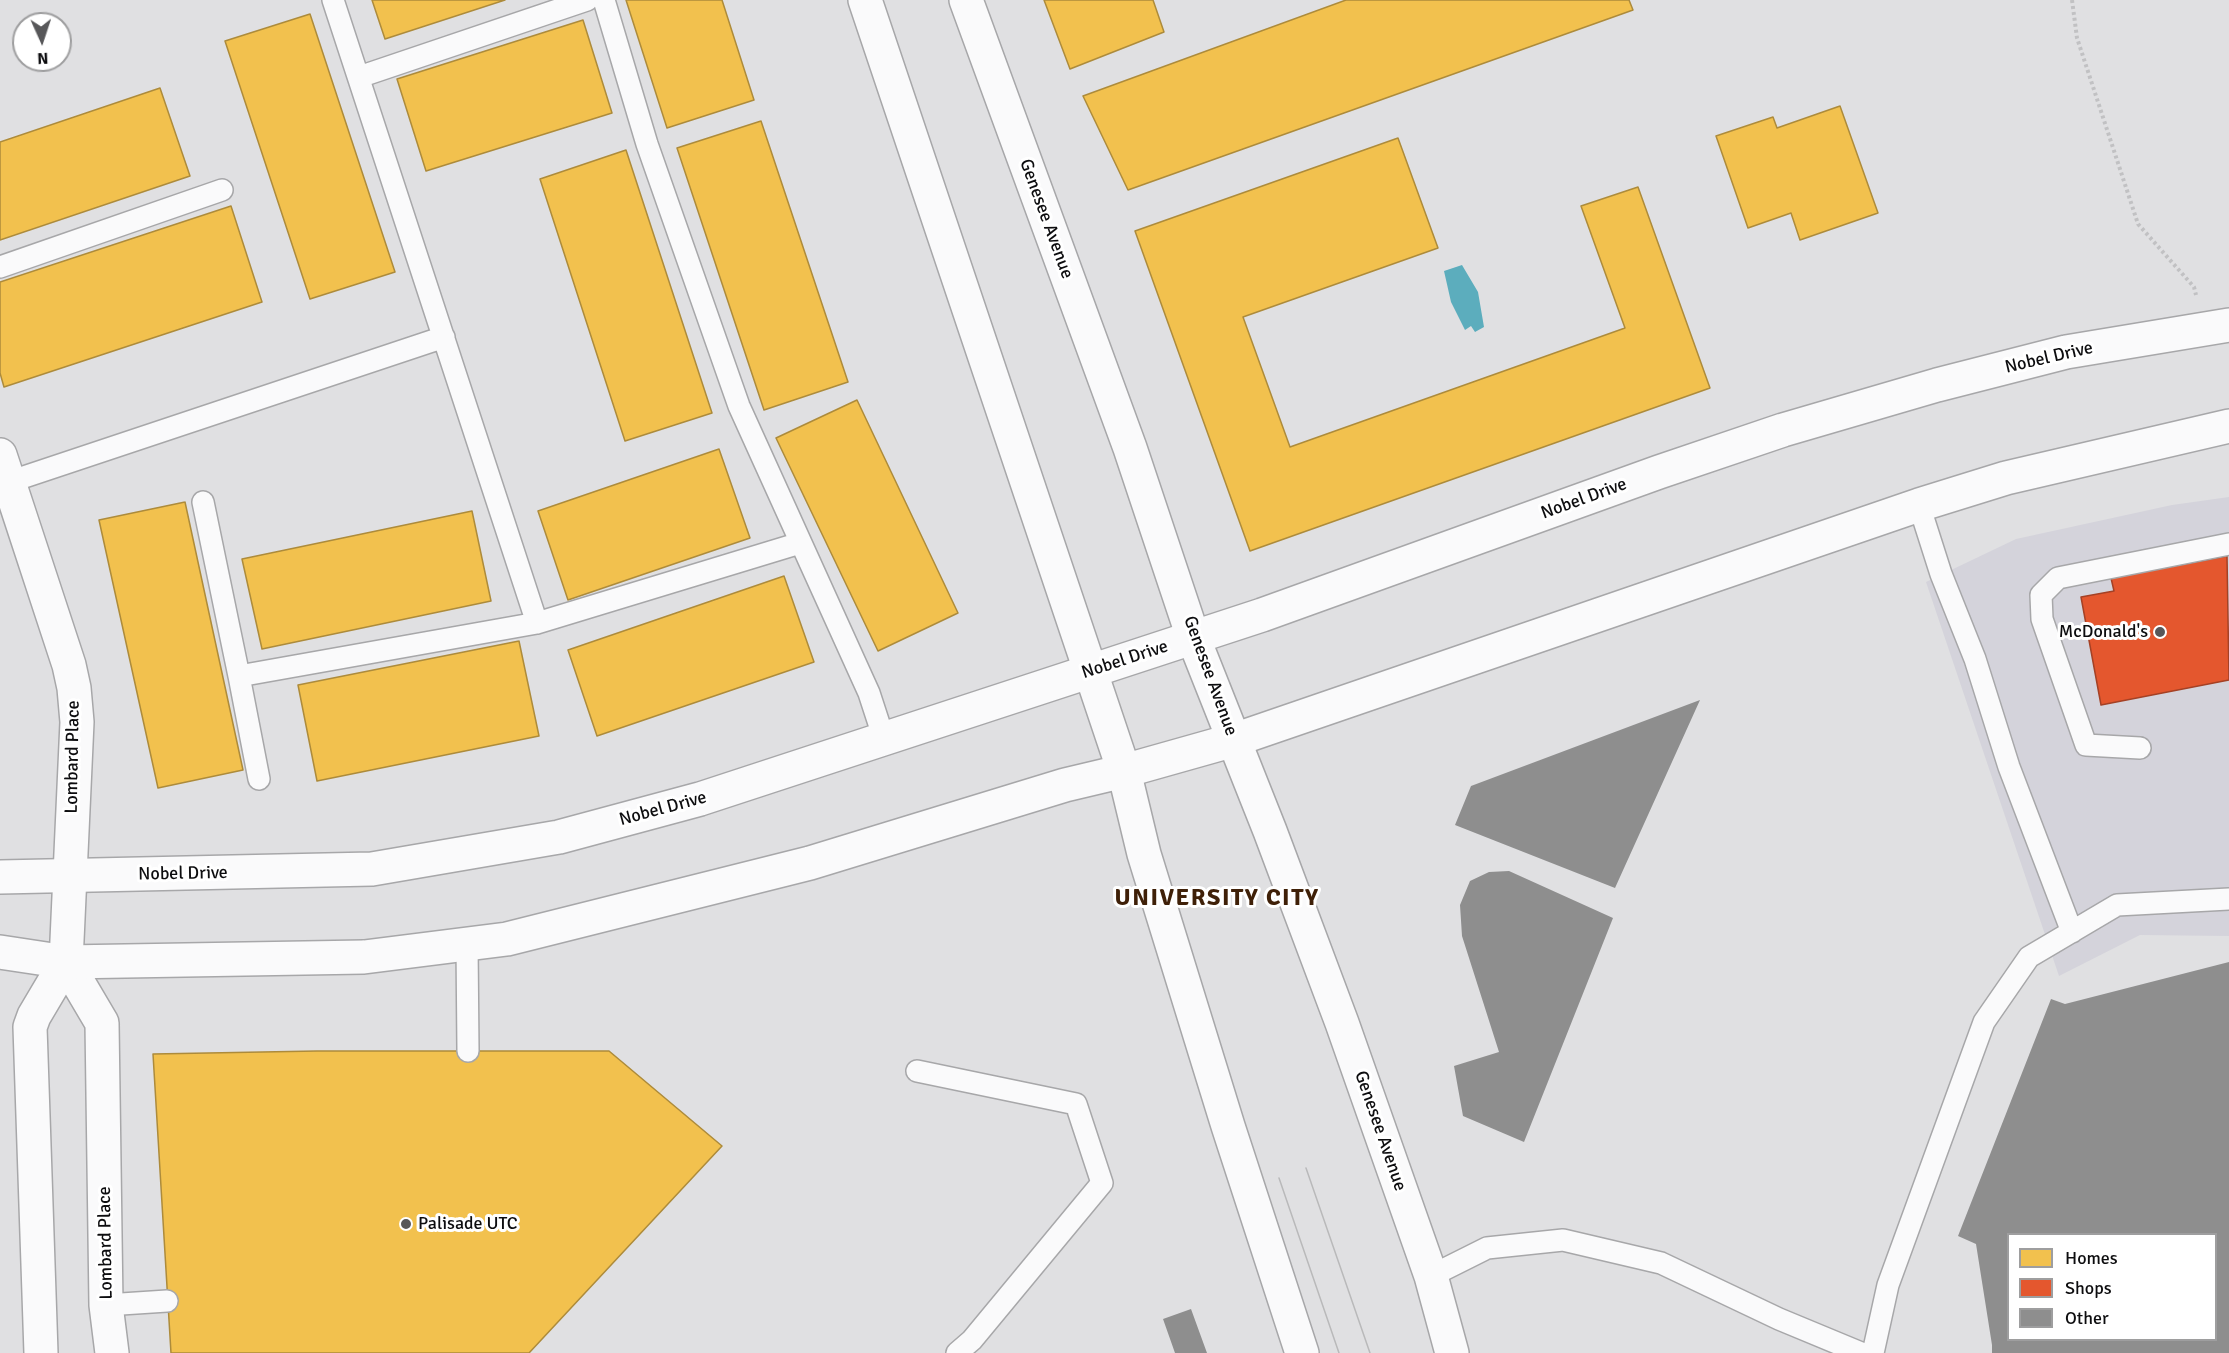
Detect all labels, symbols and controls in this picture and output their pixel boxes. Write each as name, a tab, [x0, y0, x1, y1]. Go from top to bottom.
north arrow	[12, 12, 72, 72]
text: N	[37, 48, 49, 68]
street label: Genesee Avenue	[1014, 156, 1078, 282]
street label: Nobel Drive	[2003, 337, 2095, 379]
street label: Nobel Drive	[1538, 474, 1630, 524]
street label: Genesee Avenue	[1178, 613, 1242, 739]
place label: McDonald's	[2059, 621, 2148, 643]
marker: McDonald's	[2153, 625, 2167, 639]
street label: Nobel Drive	[1079, 636, 1171, 684]
street label: Lombard Place	[61, 700, 85, 814]
street label: Nobel Drive	[617, 787, 709, 831]
street label: Nobel Drive	[138, 862, 228, 886]
district label: UNIVERSITY CITY	[1115, 885, 1319, 913]
street label: Genesee Avenue	[1349, 1068, 1411, 1194]
street label: Lombard Place	[94, 1186, 118, 1300]
place label: Palisade UTC	[418, 1213, 518, 1235]
marker: Palisade UTC	[399, 1217, 413, 1231]
legend	[2007, 1233, 2217, 1341]
text: Homes	[2065, 1247, 2118, 1269]
text: Shops	[2065, 1277, 2112, 1299]
text: Other	[2065, 1307, 2109, 1329]

